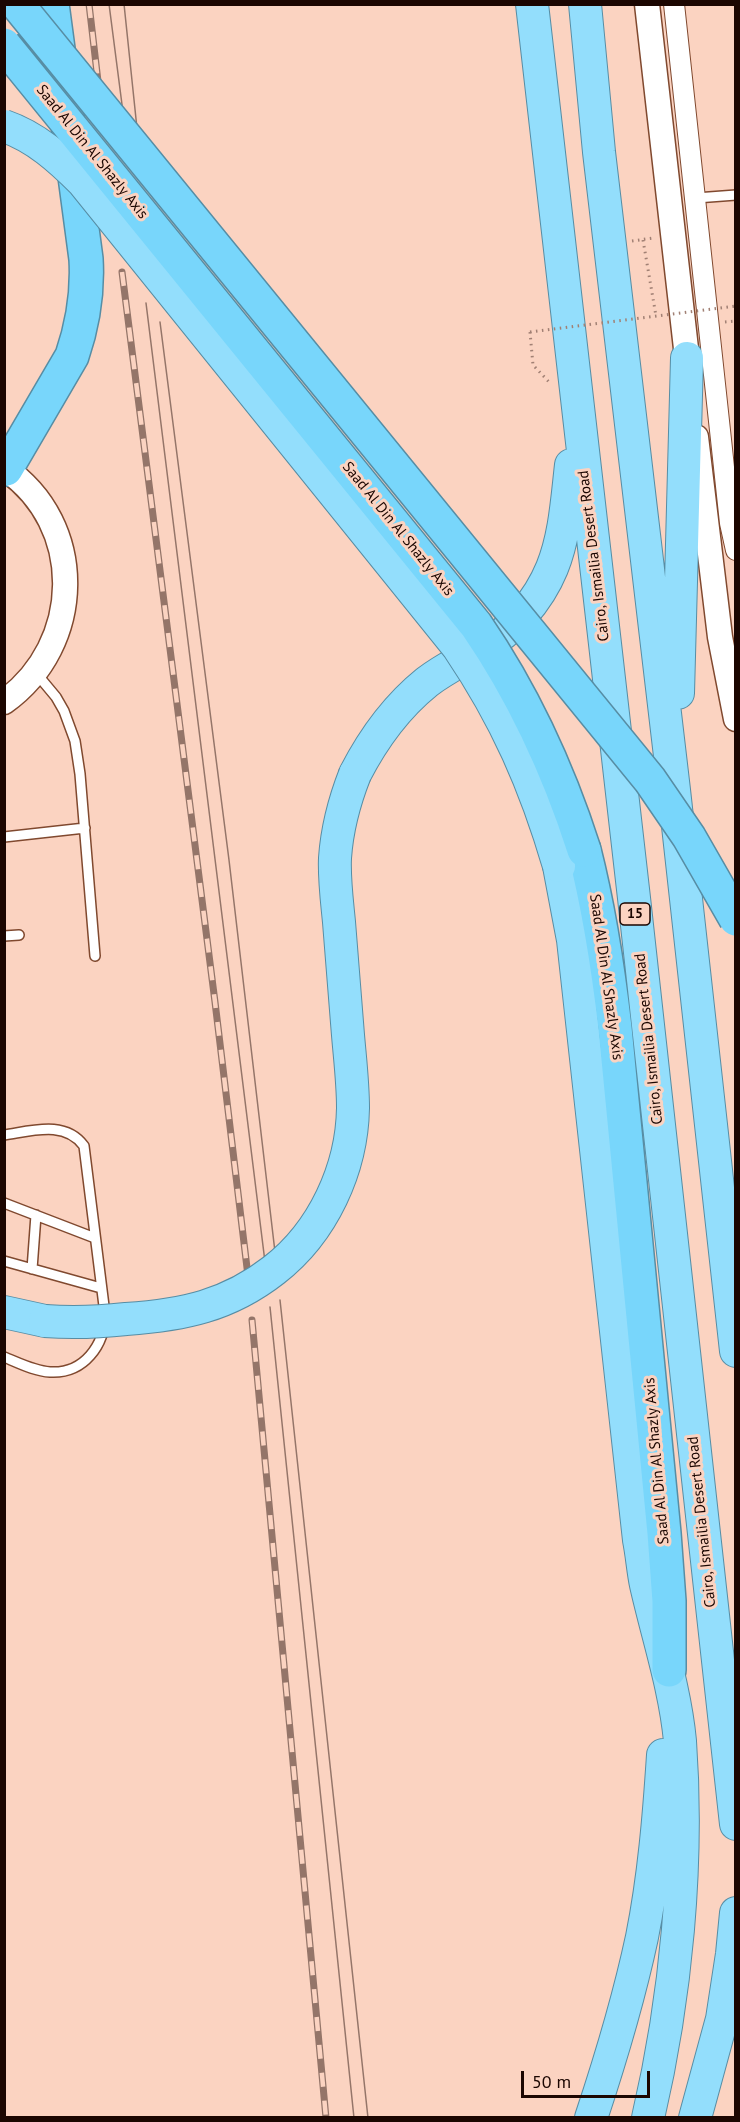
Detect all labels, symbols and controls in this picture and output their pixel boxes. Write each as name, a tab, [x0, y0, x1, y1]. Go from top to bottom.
street label: Saad Al Din Al Shazly Axis	[32, 81, 152, 223]
street label: Saad Al Din Al Shazly Axis	[338, 458, 458, 600]
street label: Cairo, Ismailia Desert Road	[575, 470, 613, 642]
street label: Saad Al Din Al Shazly Axis	[585, 893, 627, 1061]
road number: 15	[620, 903, 650, 925]
street label: Cairo, Ismailia Desert Road	[631, 953, 667, 1125]
street label: Saad Al Din Al Shazly Axis	[641, 1377, 673, 1545]
street label: Cairo, Ismailia Desert Road	[684, 1436, 720, 1608]
scale bar	[524, 2059, 653, 2097]
text: 50 m	[532, 2070, 571, 2093]

